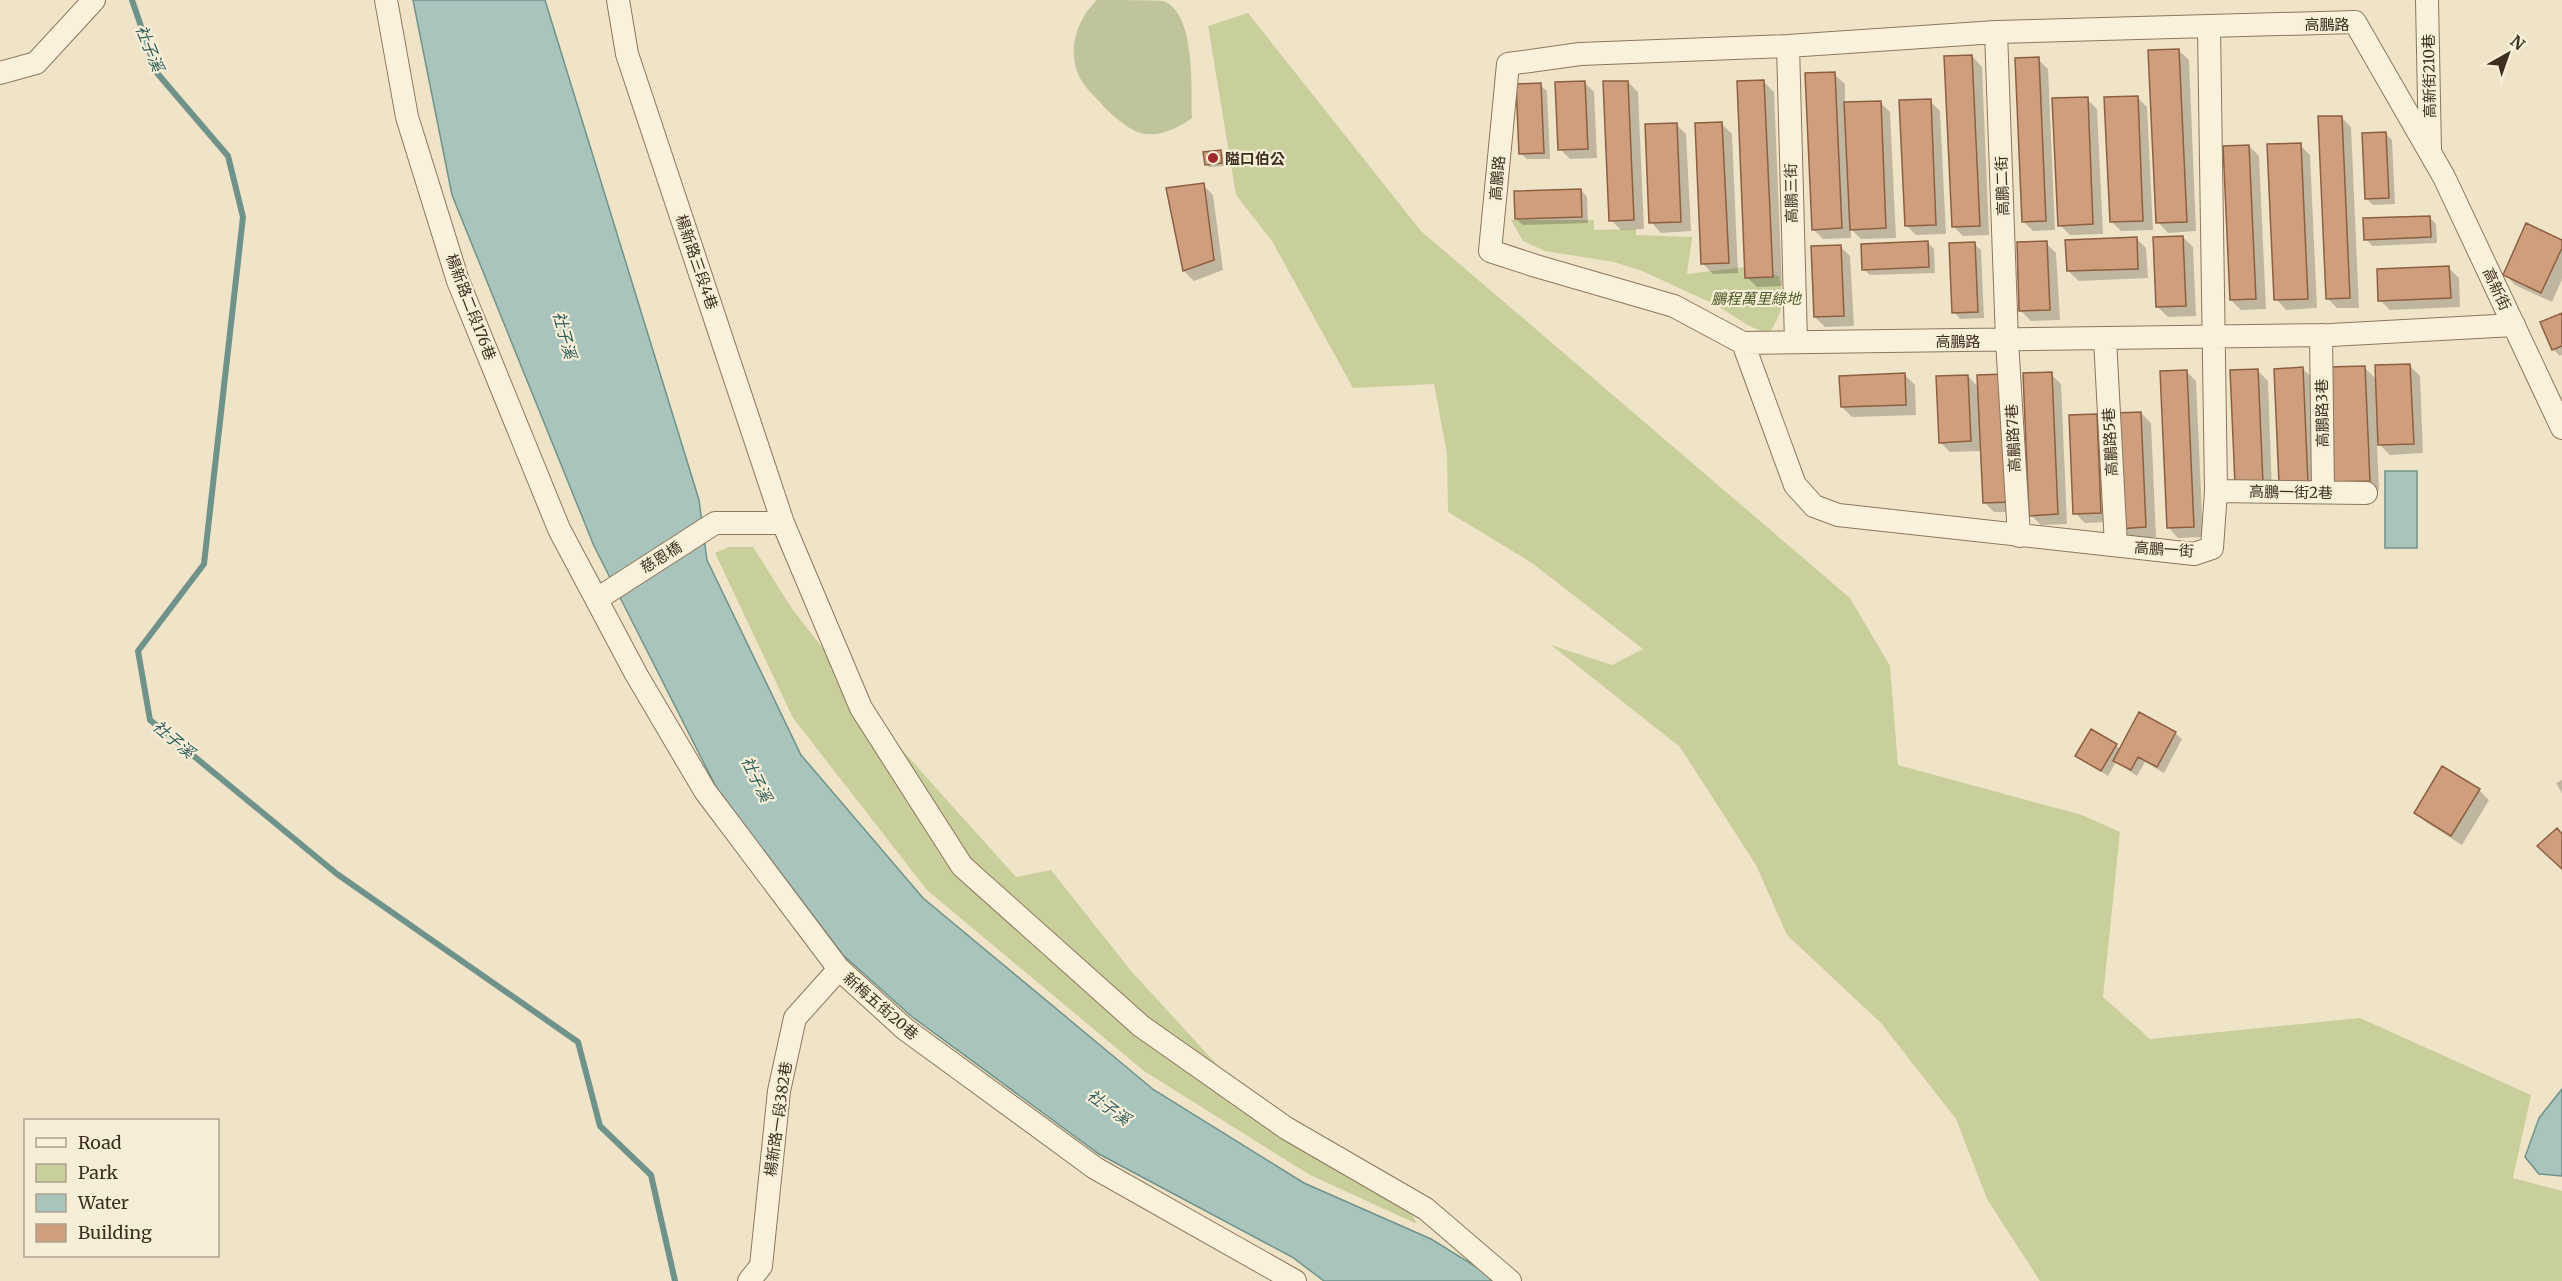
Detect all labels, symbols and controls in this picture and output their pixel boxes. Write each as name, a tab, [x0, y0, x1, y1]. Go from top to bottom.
street label: 高鵬路	[2304, 15, 2350, 34]
water label: 社子溪	[132, 22, 169, 76]
north arrow	[2478, 24, 2538, 84]
text: N	[2506, 31, 2529, 54]
street label: 高新街210巷	[2419, 34, 2439, 118]
place label: 隘口伯公	[1225, 149, 1285, 168]
marker: 隘口伯公	[1206, 151, 1220, 165]
street label: 高鵬路	[1486, 155, 1508, 201]
street label: 高鵬二街	[1991, 156, 2013, 216]
street label: 高鵬三街	[1781, 163, 1801, 223]
street label: 楊新路三段4巷	[672, 212, 722, 312]
street label: 楊新路二段176巷	[442, 251, 500, 363]
street label: 高新街	[2479, 265, 2515, 313]
park label: 鵬程萬里綠地	[1711, 289, 1803, 308]
water label: 社子溪	[549, 309, 581, 363]
street label: 高鵬路	[1935, 332, 1981, 351]
street label: 高鵬路3巷	[2312, 379, 2332, 447]
street label: 高鵬路7巷	[2002, 403, 2024, 473]
street label: 高鵬路5巷	[2099, 407, 2121, 477]
street label: 高鵬一街2巷	[2249, 482, 2333, 502]
street label: 慈恩橋	[637, 537, 685, 577]
street label: 高鵬一街	[2133, 537, 2195, 561]
water label: 社子溪	[149, 716, 200, 763]
water label: 社子溪	[737, 753, 777, 807]
street label: 新梅五街20巷	[840, 968, 922, 1044]
street label: 楊新路一段382巷	[761, 1060, 795, 1178]
water label: 社子溪	[1084, 1085, 1136, 1130]
legend	[24, 1119, 219, 1257]
text: Road	[78, 1131, 122, 1154]
text: Park	[78, 1161, 119, 1184]
text: Water	[77, 1191, 129, 1214]
text: Building	[78, 1221, 152, 1244]

